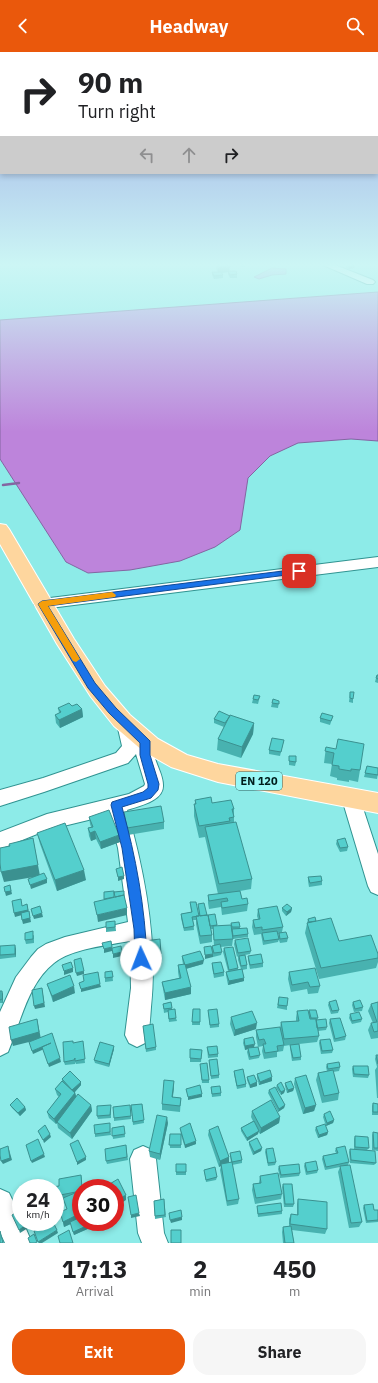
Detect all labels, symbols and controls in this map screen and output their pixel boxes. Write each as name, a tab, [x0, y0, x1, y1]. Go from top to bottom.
icon: back	[12, 15, 34, 37]
text: Headway	[150, 15, 228, 38]
icon: search	[344, 15, 366, 37]
text: 90 m	[78, 64, 143, 101]
icon: right	[12, 68, 64, 120]
text: Turn right	[78, 100, 156, 123]
icon: left	[136, 144, 158, 166]
icon: ahead	[178, 144, 200, 166]
icon: right	[220, 144, 242, 166]
pin	[282, 554, 316, 588]
icon: arrive	[288, 560, 310, 582]
road number: EN 120	[236, 772, 282, 790]
position arrow	[120, 938, 162, 980]
speed limit sign: 30	[72, 1179, 124, 1231]
text: 24	[26, 1186, 50, 1213]
text: km/h	[26, 1208, 50, 1221]
text: 17:13	[62, 1253, 127, 1285]
text: 2	[193, 1253, 207, 1285]
text: 450	[273, 1253, 316, 1285]
text: Arrival	[76, 1283, 114, 1300]
text: min	[189, 1283, 211, 1300]
text: m	[289, 1283, 300, 1300]
button: Exit	[12, 1329, 185, 1375]
button: Share	[193, 1329, 366, 1375]

